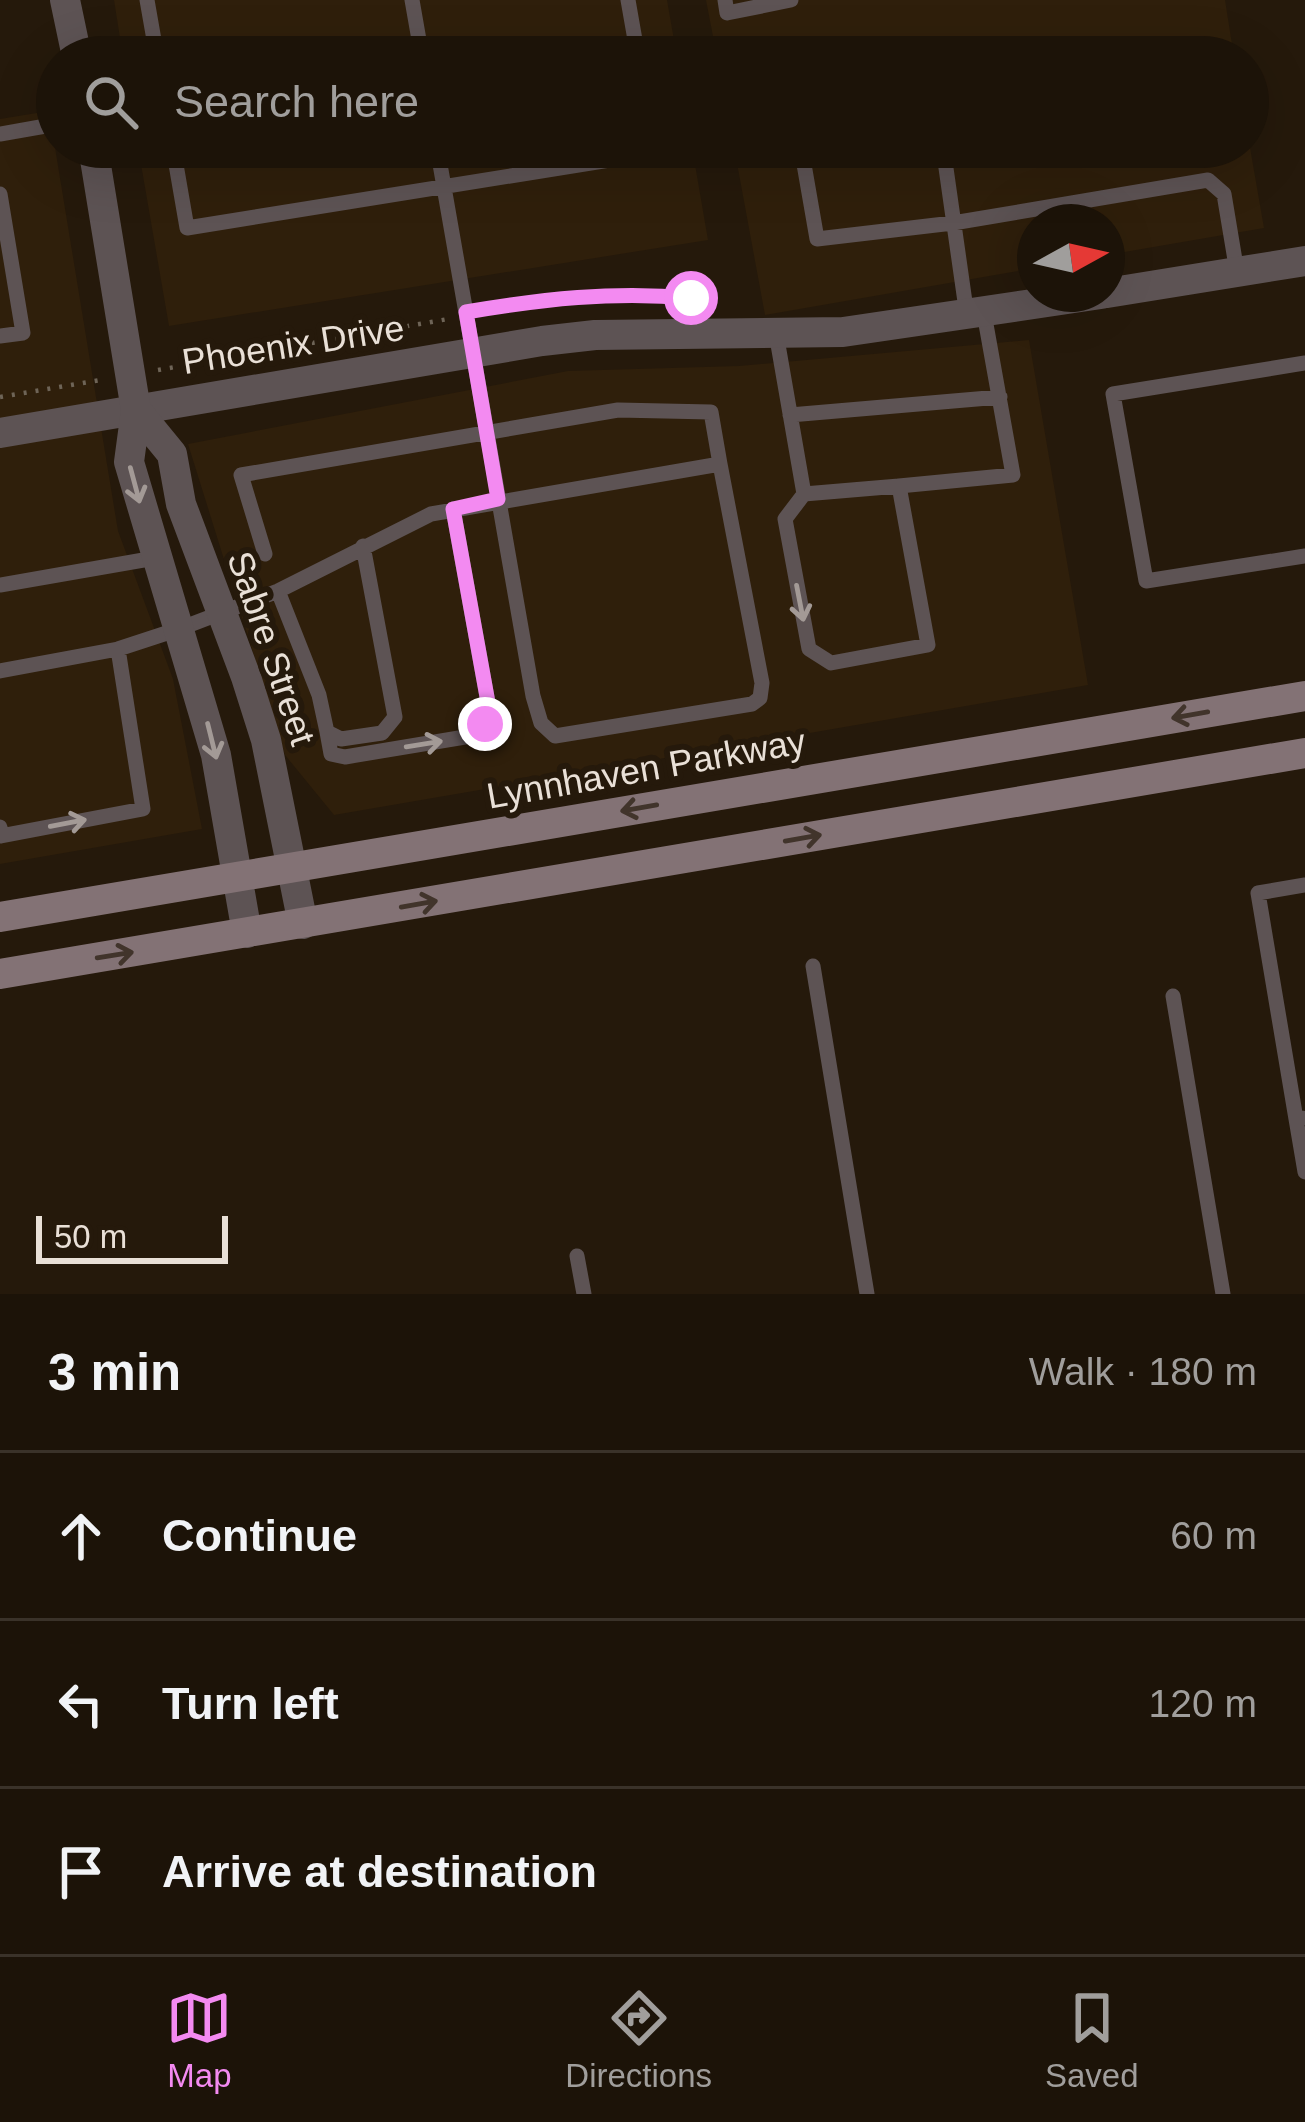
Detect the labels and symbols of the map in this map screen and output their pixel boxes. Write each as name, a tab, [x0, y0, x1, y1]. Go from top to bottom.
north arrow	[1017, 204, 1125, 312]
route start	[664, 271, 718, 325]
street label: Phoenix Drive	[179, 307, 407, 382]
one-way arrow	[126, 465, 148, 503]
street label: Sabre Street	[219, 546, 324, 750]
one-way arrow	[790, 583, 813, 622]
route end	[458, 697, 512, 751]
one-way arrow	[1171, 705, 1210, 728]
street label: Lynnhaven Parkway	[484, 720, 809, 817]
one-way arrow	[202, 721, 224, 759]
one-way arrow	[404, 732, 443, 755]
one-way arrow	[621, 798, 660, 821]
one-way arrow	[47, 811, 86, 833]
one-way arrow	[783, 826, 822, 849]
one-way arrow	[399, 891, 438, 914]
one-way arrow	[95, 942, 134, 965]
scale bar	[36, 1210, 228, 1263]

